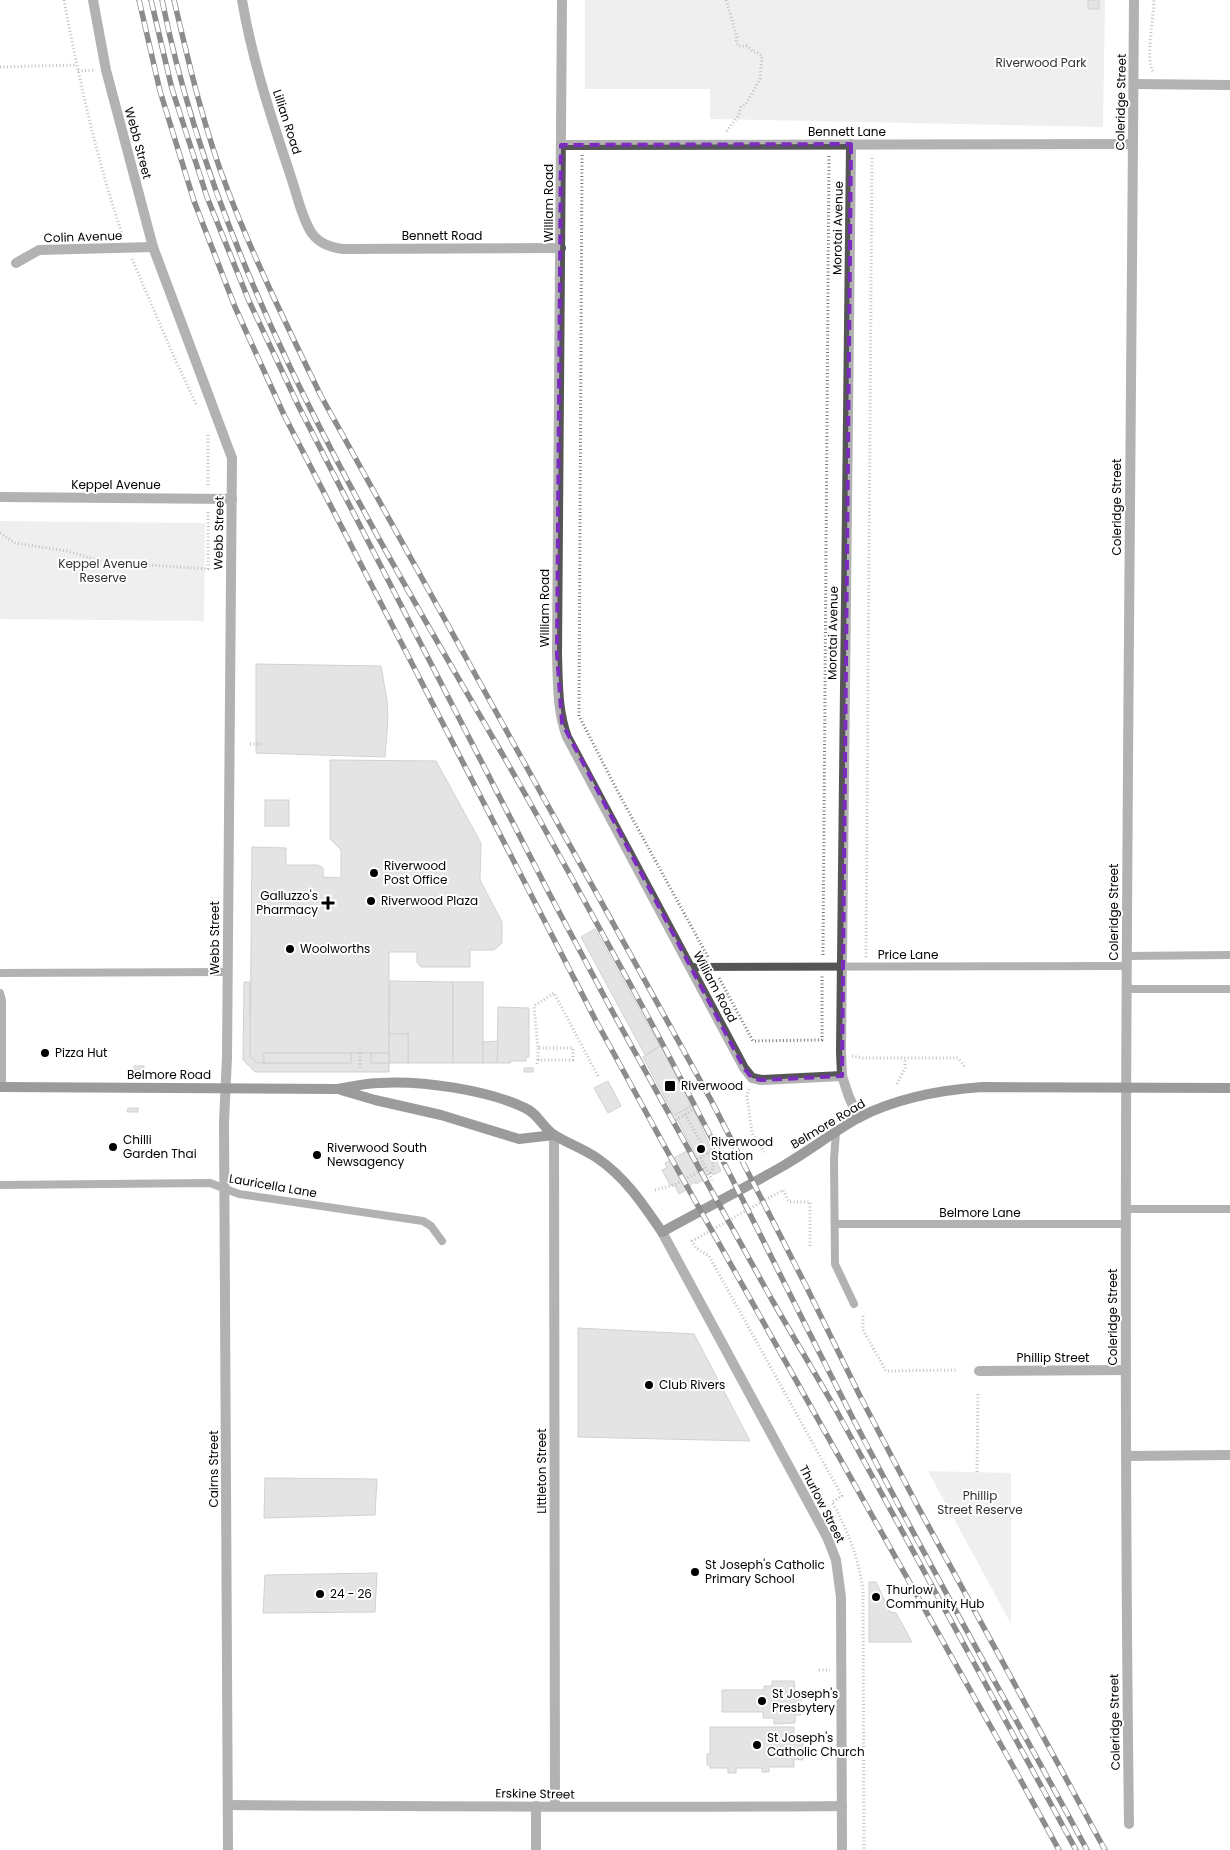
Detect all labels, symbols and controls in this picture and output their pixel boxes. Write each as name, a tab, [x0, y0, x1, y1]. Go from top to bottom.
street label: Coleridge Street	[1111, 53, 1130, 151]
park label: Riverwood Park	[995, 54, 1087, 71]
street label: Lillian Road	[269, 87, 306, 156]
street label: Webb Street	[121, 105, 156, 181]
street label: Bennett Lane	[808, 123, 886, 140]
street label: William Road	[540, 164, 557, 242]
street label: Morotai Avenue	[828, 181, 847, 275]
street label: Colin Avenue	[43, 227, 123, 246]
street label: Bennett Road	[402, 227, 482, 244]
street label: Coleridge Street	[1108, 459, 1125, 555]
street label: Keppel Avenue	[71, 476, 161, 493]
street label: Webb Street	[209, 496, 228, 570]
park label: Keppel Avenue Reserve	[58, 555, 148, 586]
street label: William Road	[536, 569, 553, 647]
street label: Morotai Avenue	[823, 586, 842, 680]
place label: Riverwood Post Office	[384, 857, 447, 888]
street label: Coleridge Street	[1105, 864, 1122, 960]
marker: Riverwood Post Office	[368, 867, 380, 879]
place label: Galluzzo's Pharmacy	[256, 887, 318, 918]
place label: Riverwood Plaza	[381, 892, 478, 909]
marker: Riverwood Plaza	[365, 895, 377, 907]
marker: Galluzzo's Pharmacy	[322, 897, 334, 909]
street label: Webb Street	[206, 901, 223, 975]
place label: Woolworths	[300, 940, 370, 957]
marker: Woolworths	[284, 943, 296, 955]
street label: Price Lane	[878, 946, 938, 963]
street label: William Road	[690, 948, 741, 1025]
place label: Pizza Hut	[55, 1044, 108, 1061]
marker: Pizza Hut	[39, 1047, 51, 1059]
street label: Belmore Road	[127, 1066, 211, 1083]
place label: Riverwood	[681, 1077, 743, 1094]
marker: Riverwood	[663, 1079, 677, 1093]
street label: Belmore Road	[787, 1095, 868, 1153]
place label: Chilli Garden Thai	[123, 1131, 197, 1162]
place label: Riverwood Station	[711, 1133, 773, 1164]
place label: Riverwood South Newsagency	[327, 1139, 427, 1170]
marker: Chilli Garden Thai	[107, 1141, 119, 1153]
marker: Riverwood Station	[695, 1143, 707, 1155]
marker: Riverwood South Newsagency	[311, 1149, 323, 1161]
street label: Lauricella Lane	[228, 1169, 318, 1202]
street label: Belmore Lane	[939, 1204, 1021, 1221]
street label: Coleridge Street	[1104, 1269, 1121, 1365]
street label: Phillip Street	[1017, 1349, 1089, 1366]
place label: Club Rivers	[659, 1376, 725, 1393]
marker: Club Rivers	[643, 1379, 655, 1391]
street label: Littleton Street	[533, 1428, 550, 1514]
street label: Cairns Street	[205, 1430, 222, 1508]
street label: Thurlow Street	[796, 1462, 849, 1546]
park label: Phillip Street Reserve	[937, 1487, 1023, 1518]
place label: St Joseph's Catholic Primary School	[705, 1556, 825, 1587]
marker: St Joseph's Catholic Primary School	[689, 1566, 701, 1578]
place label: Thurlow Community Hub	[886, 1581, 984, 1612]
place label: 24 - 26	[330, 1585, 372, 1602]
marker: 24 - 26	[314, 1588, 326, 1600]
marker: Thurlow Community Hub	[870, 1591, 882, 1603]
street label: Coleridge Street	[1105, 1673, 1124, 1771]
place label: St Joseph's Presbytery	[772, 1685, 838, 1716]
marker: St Joseph's Presbytery	[756, 1695, 768, 1707]
place label: St Joseph's Catholic Church	[767, 1729, 865, 1760]
marker: St Joseph's Catholic Church	[751, 1739, 763, 1751]
street label: Erskine Street	[495, 1784, 575, 1803]

